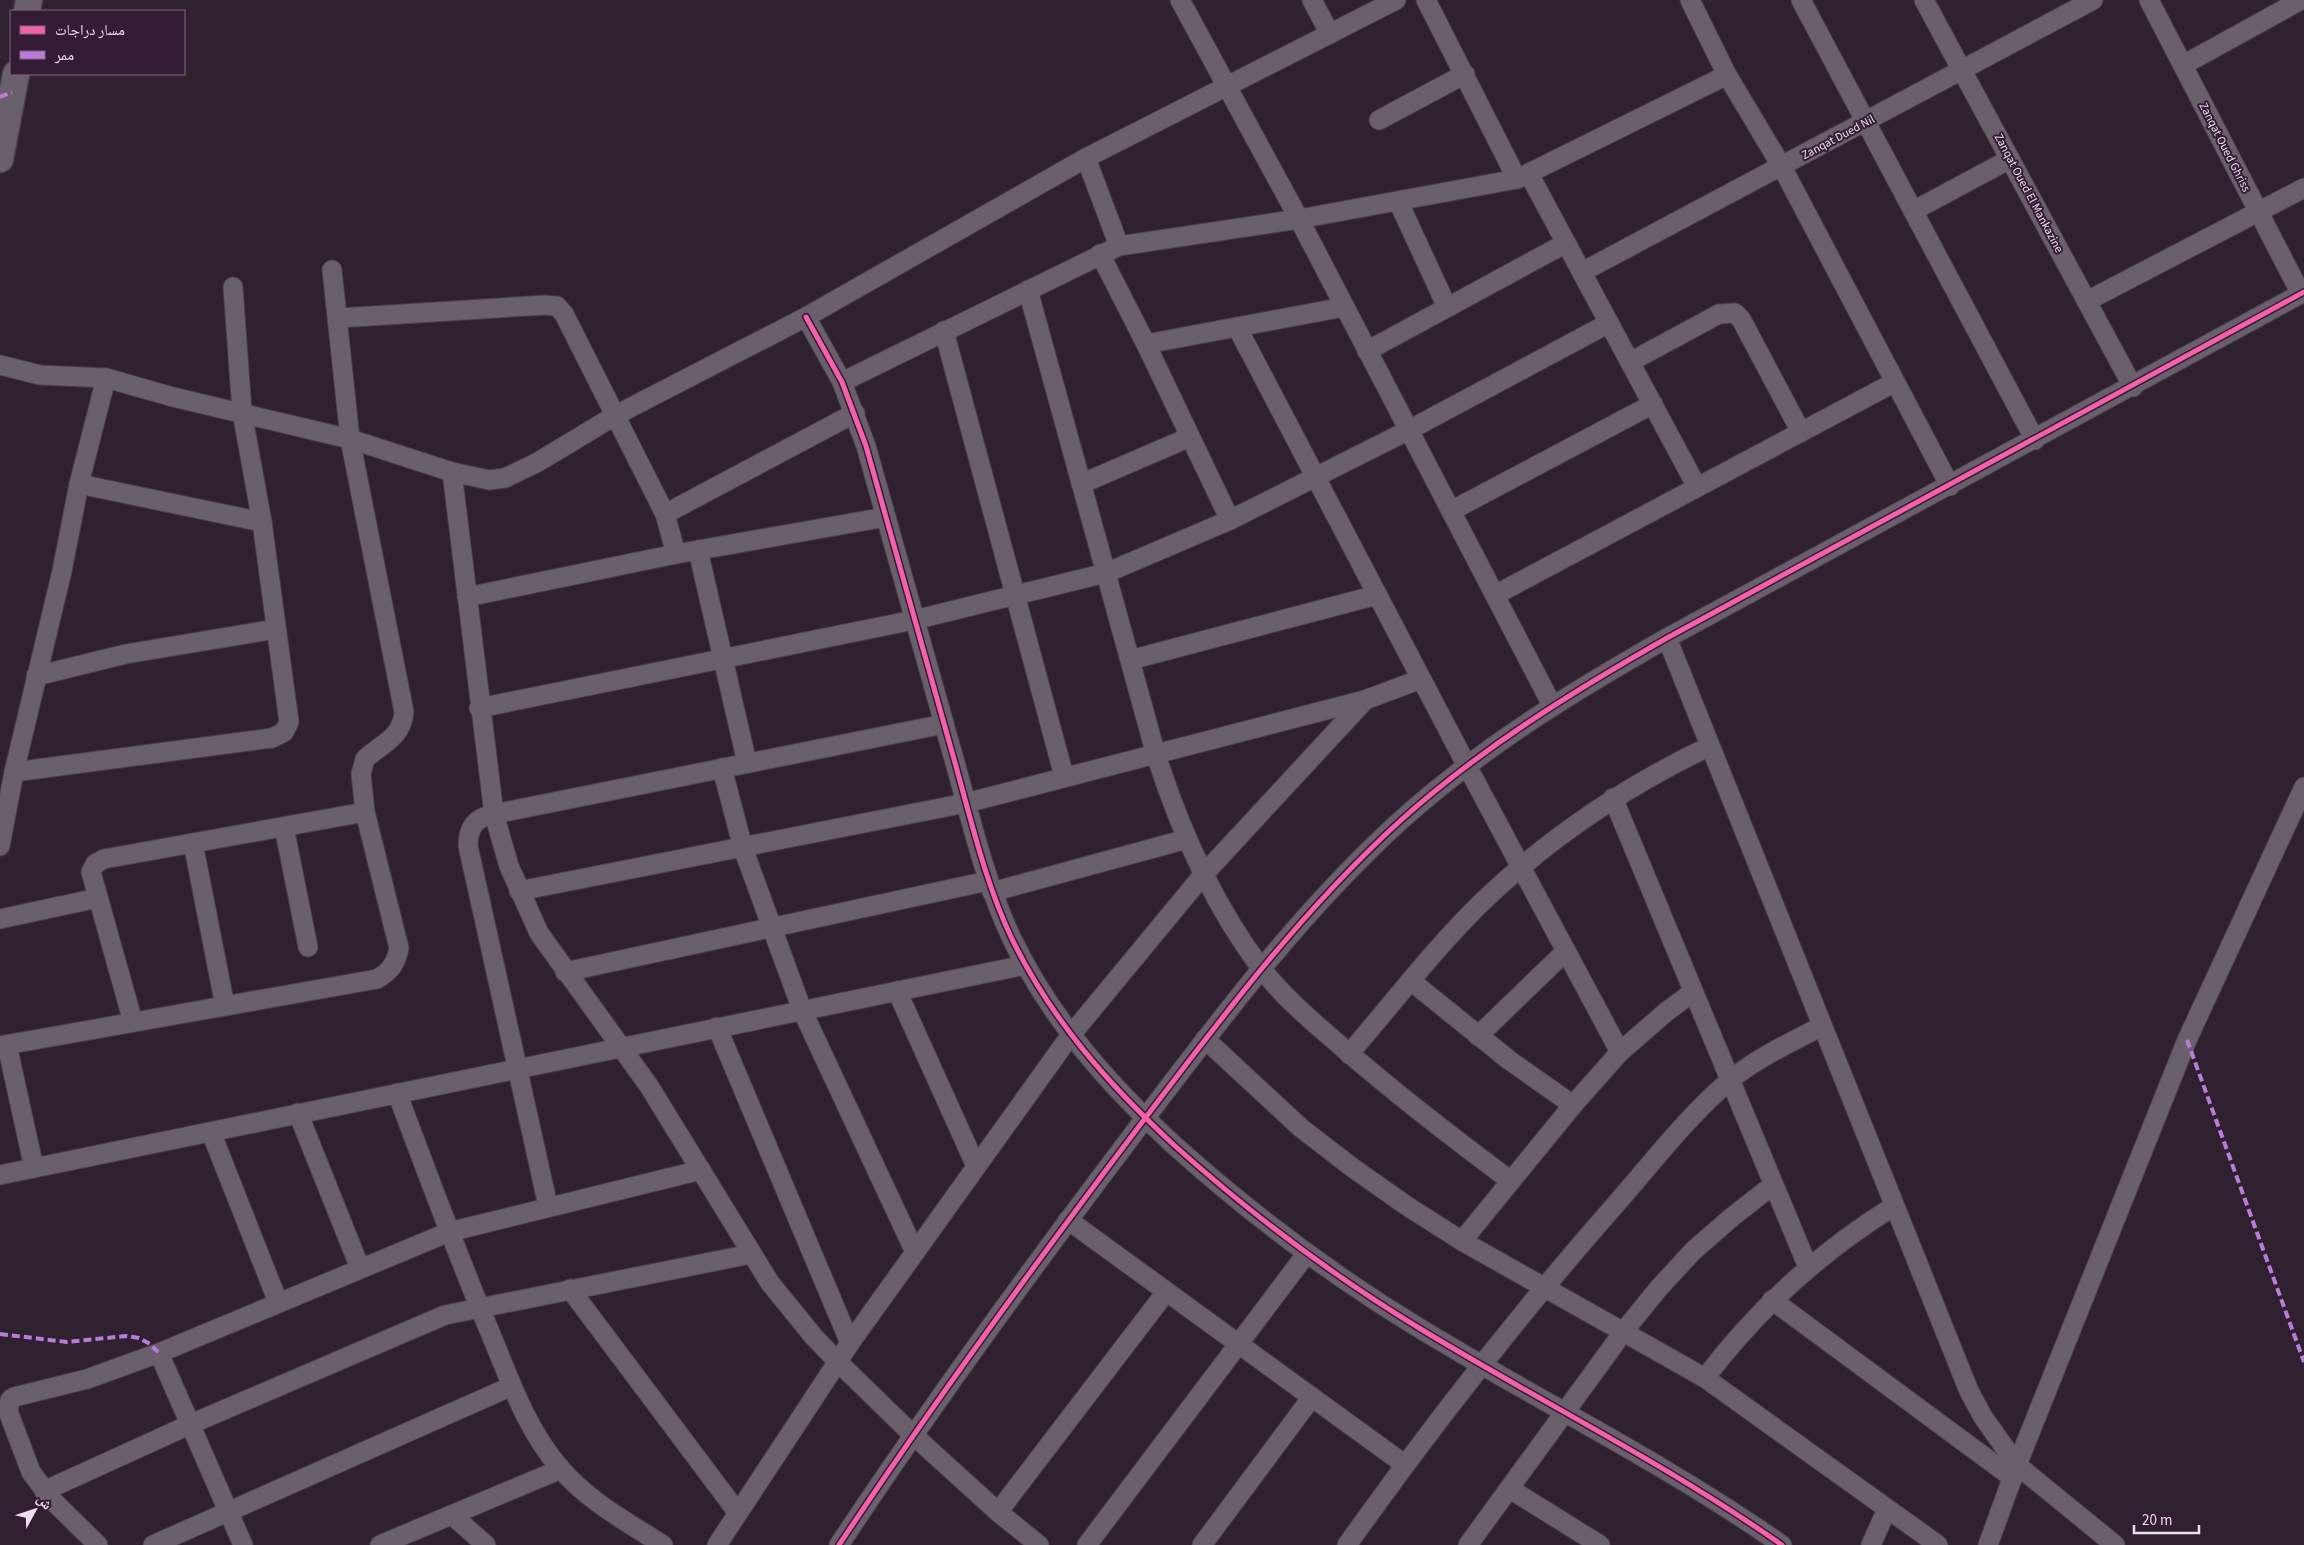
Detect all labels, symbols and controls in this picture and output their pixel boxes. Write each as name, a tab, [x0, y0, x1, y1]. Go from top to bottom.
legend	[10, 10, 185, 75]
text: مسار دراجات	[55, 20, 125, 41]
text: ممر	[54, 45, 74, 66]
street label: Zanqat Oued Ghriss	[2195, 99, 2254, 195]
street label: Zanqat Dued Nil	[1799, 111, 1878, 164]
street label: Zanqat Oued El Mankazine	[1990, 131, 2067, 256]
north arrow	[10, 1485, 60, 1535]
text: ش	[32, 1490, 57, 1515]
scale bar	[2134, 1502, 2199, 1534]
text: 20 m	[2142, 1510, 2172, 1531]

